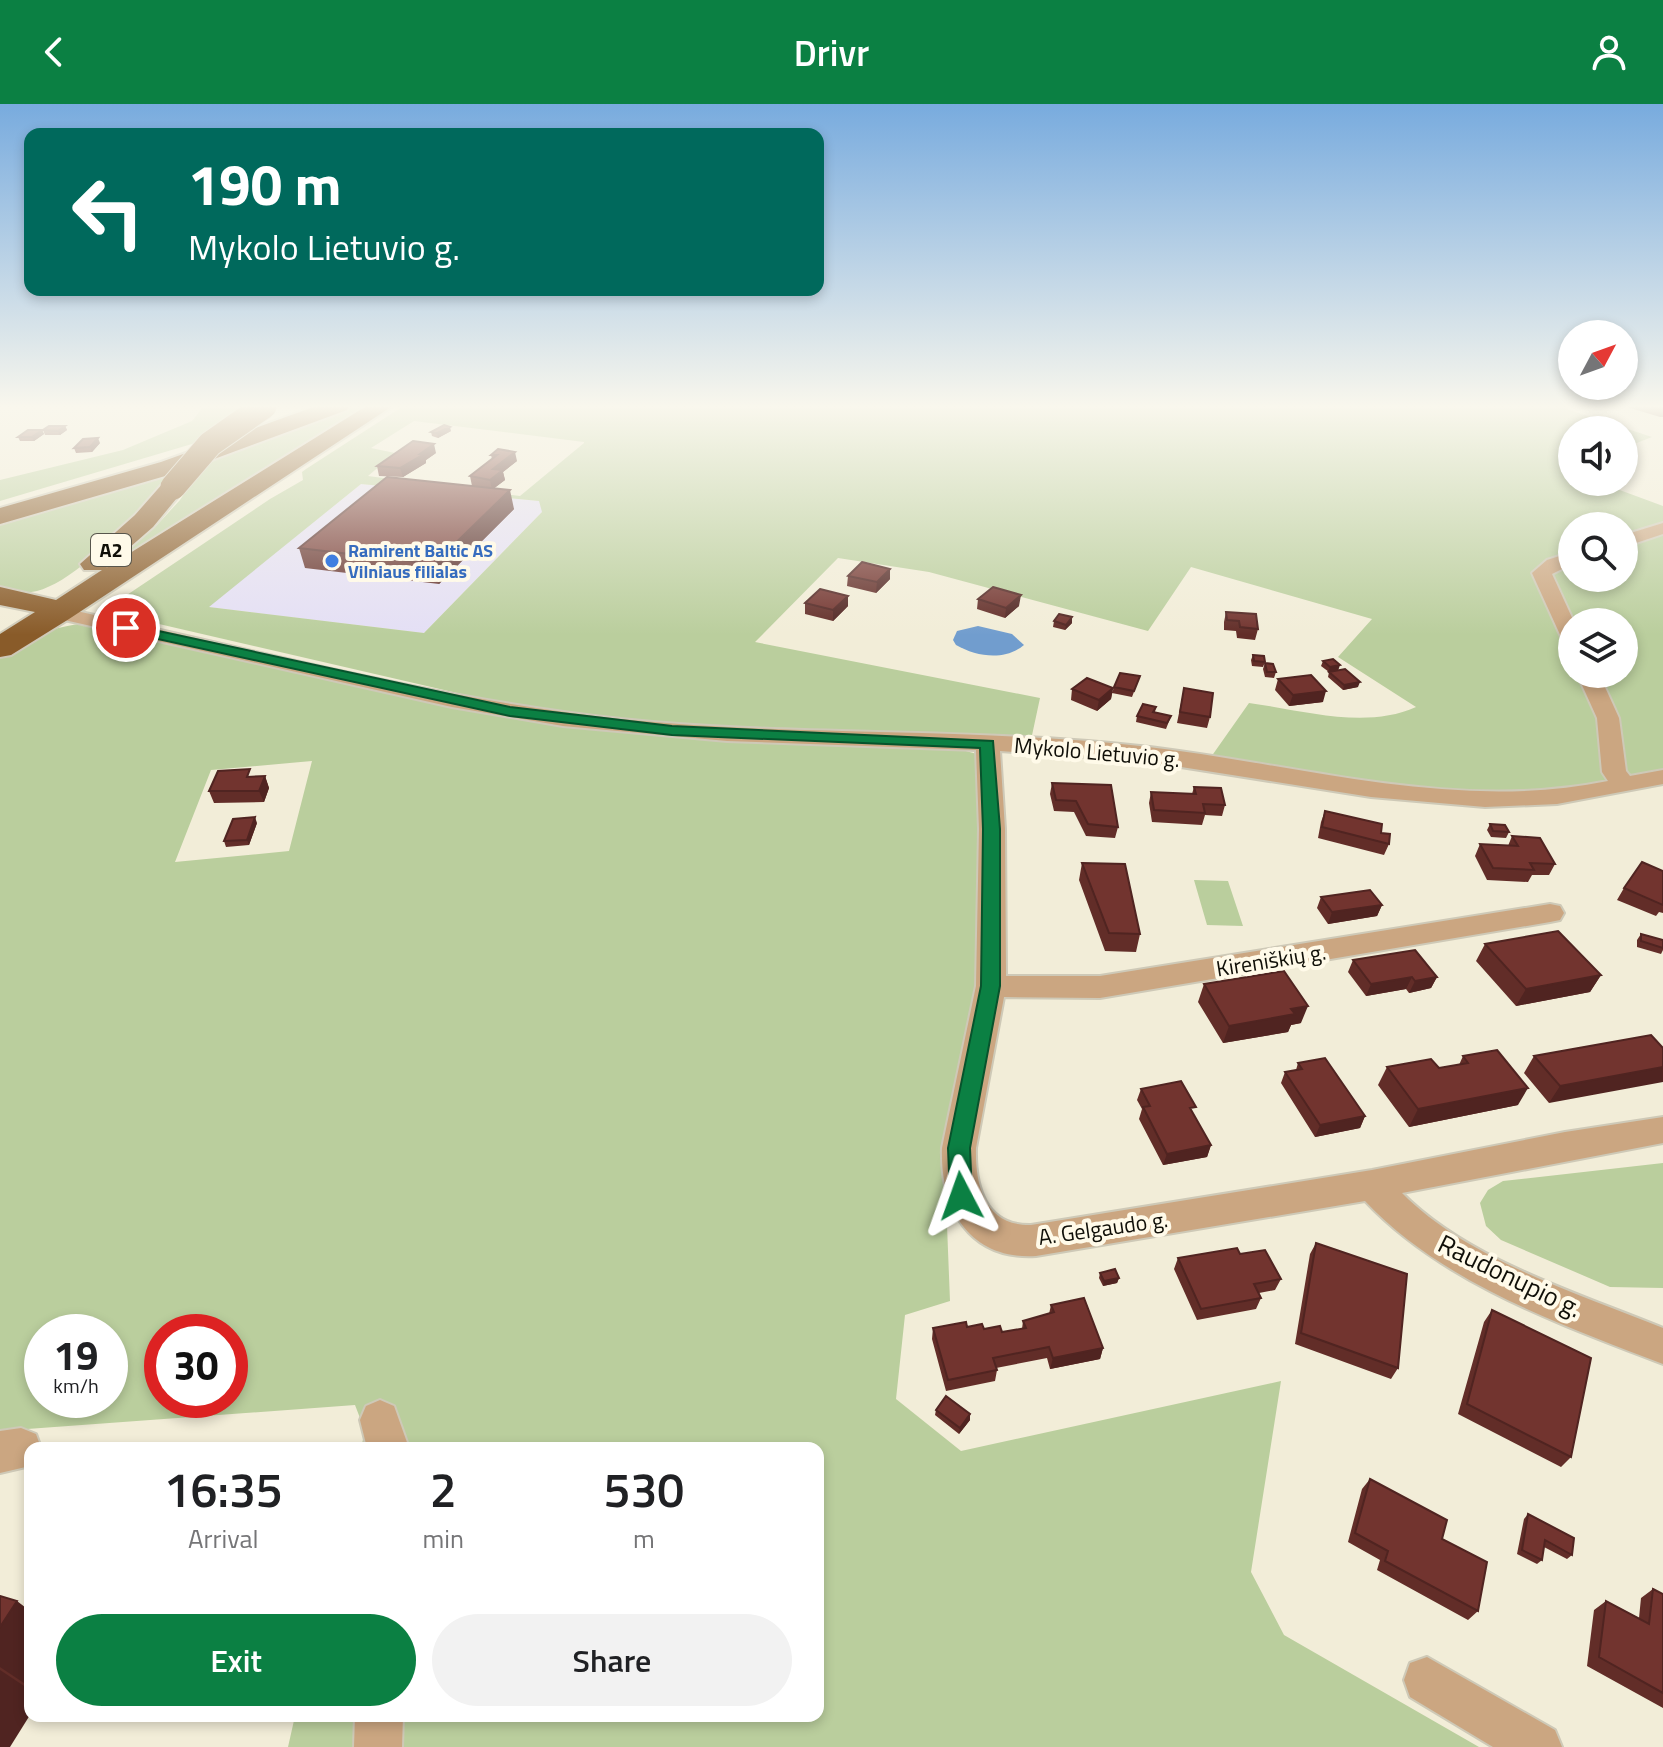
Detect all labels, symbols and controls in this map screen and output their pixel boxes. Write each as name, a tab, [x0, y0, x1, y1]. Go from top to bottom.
text: Drivr	[794, 25, 869, 80]
icon: back	[32, 30, 76, 74]
icon: person	[1587, 30, 1631, 74]
text: 190 m	[188, 142, 341, 227]
icon: left	[56, 160, 160, 264]
text: Mykolo Lietuvio g.	[188, 219, 460, 274]
north arrow	[1558, 320, 1638, 400]
map controls	[1558, 320, 1638, 688]
button: sound	[1558, 416, 1638, 496]
button: search	[1558, 512, 1638, 592]
road number: A2	[91, 534, 131, 566]
place label: Ramirent Baltic AS Vilniaus filialas	[348, 537, 493, 585]
marker: Ramirent Baltic AS Vilniaus filialas	[323, 552, 341, 570]
pin	[92, 594, 160, 662]
icon: arrive	[104, 606, 148, 650]
button: layers	[1558, 608, 1638, 688]
street label: Mykolo Lietuvio g.	[1013, 728, 1181, 776]
street label: Kireniškių g.	[1214, 935, 1328, 985]
position arrow	[919, 1154, 1003, 1238]
street label: A. Gelgaudo g.	[1036, 1202, 1170, 1254]
street label: Raudonupio g.	[1432, 1224, 1589, 1327]
speed limit sign: 30	[144, 1314, 248, 1418]
text: 19	[54, 1325, 98, 1386]
text: km/h	[53, 1370, 99, 1401]
text: 16:35	[164, 1453, 283, 1526]
text: 2	[430, 1453, 457, 1526]
text: 530	[604, 1453, 684, 1526]
text: Arrival	[188, 1519, 258, 1558]
text: min	[422, 1519, 464, 1558]
text: m	[633, 1519, 655, 1558]
button: Exit	[56, 1614, 416, 1706]
button: Share	[432, 1614, 792, 1706]

